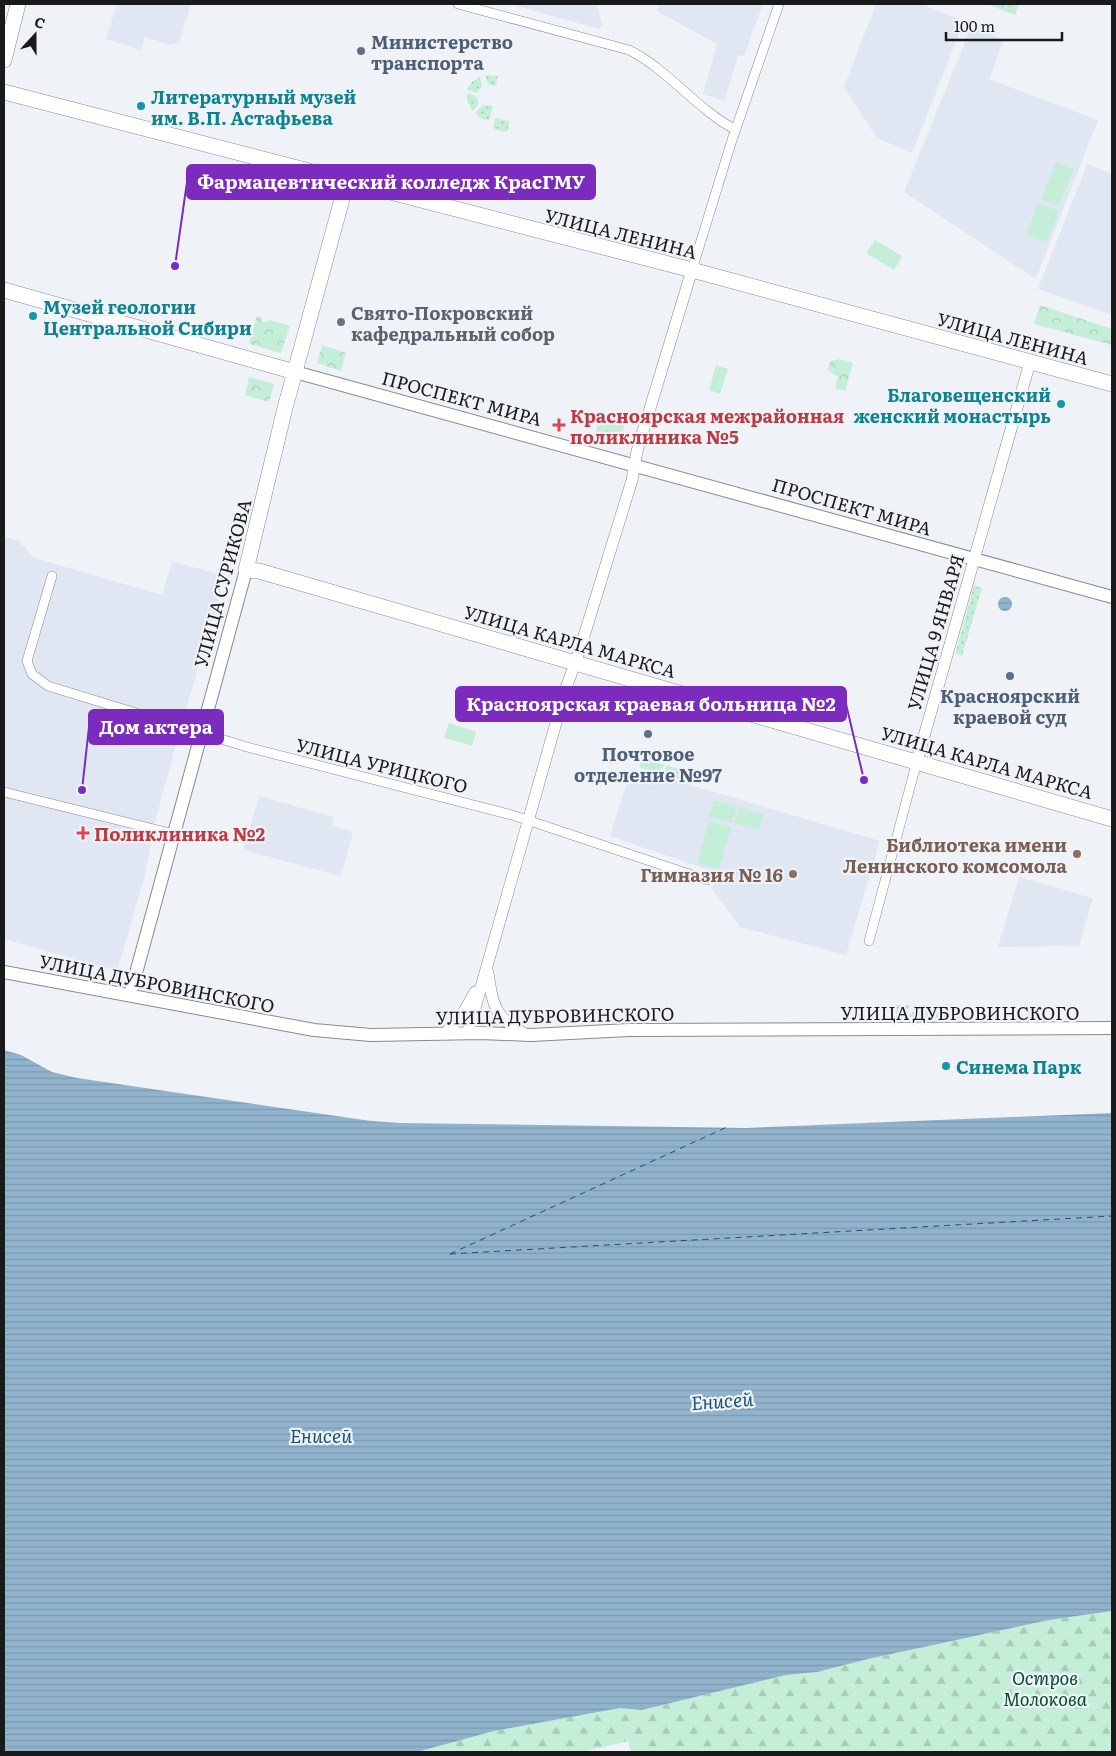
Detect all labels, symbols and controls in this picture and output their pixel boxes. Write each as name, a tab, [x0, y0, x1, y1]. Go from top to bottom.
north arrow	[10, 10, 60, 60]
scale bar	[946, 10, 1062, 42]
text: С	[32, 11, 48, 33]
text: 100 m	[954, 14, 995, 37]
place label: Министерство транспорта	[371, 28, 513, 76]
marker: Министерство транспорта	[355, 45, 367, 57]
place label: Литературный музей им. В.П. Астафьева	[151, 83, 357, 131]
marker: Литературный музей им. В.П. Астафьева	[135, 100, 147, 112]
callout: Фармацевтический колледж КрасГМУ	[187, 165, 595, 199]
text: Фармацевтический колледж КрасГМУ	[197, 167, 586, 195]
street label: УЛИЦА ЛЕНИНА	[542, 201, 700, 265]
place label: Музей геологии Центральной Сибири	[43, 293, 252, 341]
place label: Свято-Покровский кафедральный собор	[351, 299, 555, 347]
street label: УЛИЦА ЛЕНИНА	[934, 305, 1092, 371]
marker: Музей геологии Центральной Сибири	[27, 310, 39, 322]
marker: Свято-Покровский кафедральный собор	[335, 316, 347, 328]
street label: ПРОСПЕКТ МИРА	[379, 364, 545, 432]
place label: Благовещенский женский монастырь	[854, 381, 1051, 429]
marker: Благовещенский женский монастырь	[1055, 398, 1067, 410]
place label: Красноярская межрайонная поликлиника №5	[570, 402, 844, 450]
marker: Красноярская межрайонная поликлиника №5	[552, 418, 566, 432]
street label: ПРОСПЕКТ МИРА	[769, 470, 935, 542]
street label: УЛИЦА СУРИКОВА	[187, 496, 257, 670]
street label: УЛИЦА 9 ЯНВАРЯ	[900, 551, 970, 713]
street label: УЛИЦА КАРЛА МАРКСА	[461, 598, 679, 684]
marker: Красноярский краевой суд	[1004, 670, 1016, 682]
place label: Красноярский краевой суд	[940, 682, 1080, 730]
callout: Красноярская краевая больница №2	[456, 687, 846, 721]
text: Красноярская краевая больница №2	[466, 689, 836, 717]
callout: Дом актера	[89, 710, 223, 744]
text: Дом актера	[99, 712, 213, 740]
street label: УЛИЦА КАРЛА МАРКСА	[878, 719, 1096, 805]
marker: Почтовое отделение №97	[642, 728, 654, 740]
street label: УЛИЦА УРИЦКОГО	[293, 731, 471, 799]
place label: Почтовое отделение №97	[574, 740, 722, 788]
place label: Поликлиника №2	[94, 820, 266, 847]
marker: Поликлиника №2	[76, 826, 90, 840]
place label: Библиотека имени Ленинского комсомола	[843, 831, 1068, 879]
marker: Библиотека имени Ленинского комсомола	[1071, 848, 1083, 860]
place label: Гимназия № 16	[640, 861, 783, 888]
marker: Гимназия № 16	[787, 868, 799, 880]
street label: УЛИЦА ДУБРОВИНСКОГО	[37, 947, 277, 1019]
street label: УЛИЦА ДУБРОВИНСКОГО	[435, 999, 675, 1031]
street label: УЛИЦА ДУБРОВИНСКОГО	[841, 999, 1079, 1026]
place label: Синема Парк	[956, 1053, 1082, 1080]
marker: Синема Парк	[940, 1060, 952, 1072]
water label: Енисей	[690, 1384, 755, 1416]
water label: Енисей	[290, 1421, 353, 1449]
park label: Остров Молокова	[1003, 1664, 1088, 1712]

